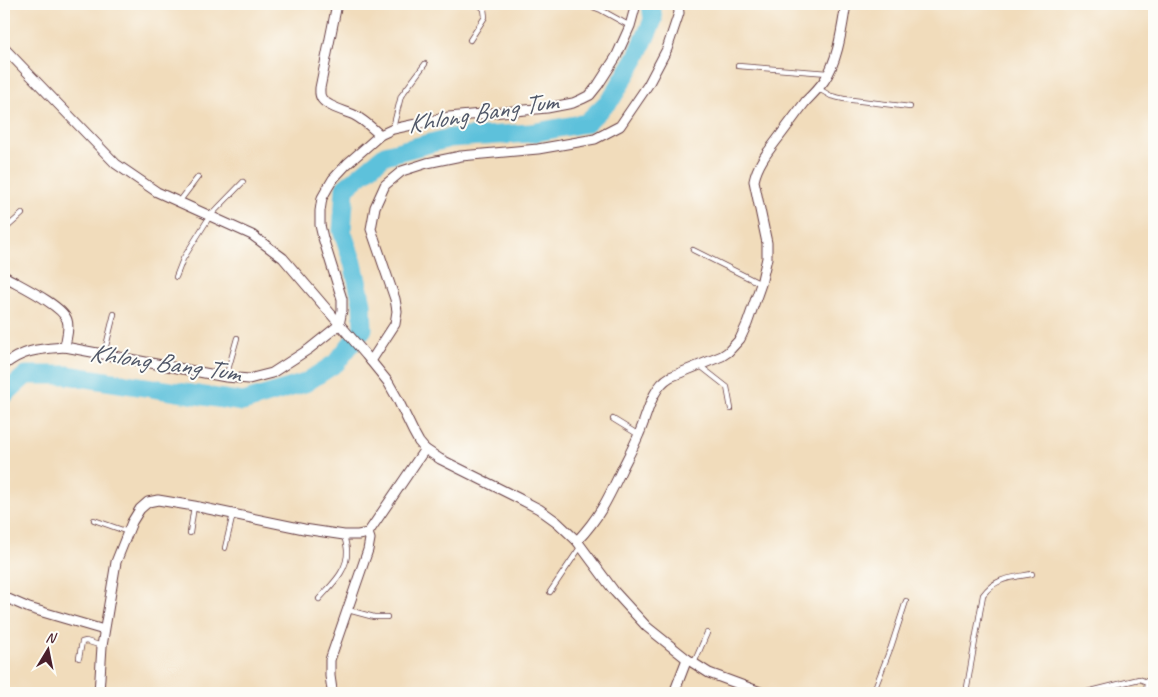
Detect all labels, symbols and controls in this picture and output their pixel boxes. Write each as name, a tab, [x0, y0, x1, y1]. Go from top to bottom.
water label: Khlong Bang Tum	[405, 84, 562, 141]
water label: Khlong Bang Tum	[88, 336, 245, 390]
north arrow	[22, 624, 72, 674]
text: N	[44, 629, 58, 647]

